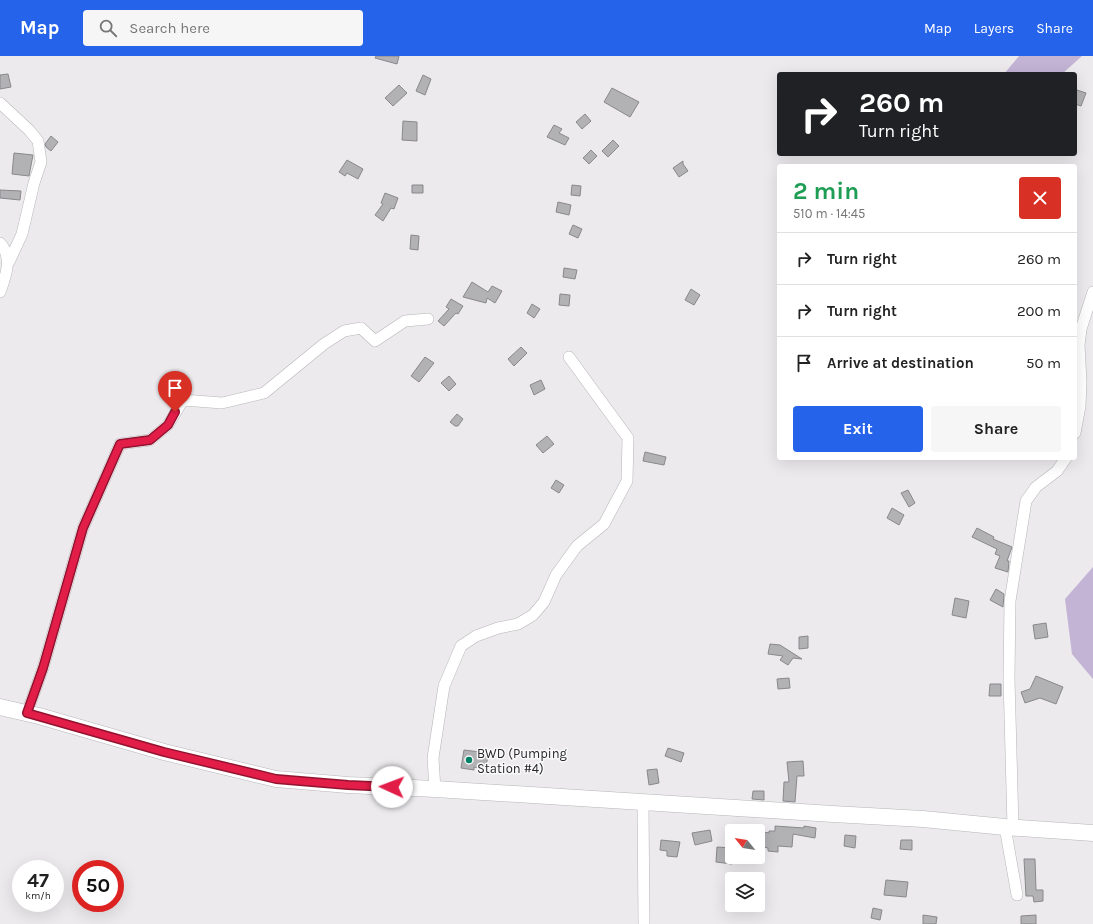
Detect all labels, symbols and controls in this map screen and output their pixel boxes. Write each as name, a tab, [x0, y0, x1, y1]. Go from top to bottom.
search box	[83, 10, 363, 46]
text: Map	[20, 17, 59, 39]
icon: search	[97, 17, 119, 39]
text: Search here	[129, 19, 210, 37]
text: Map	[924, 20, 952, 37]
text: Layers	[974, 20, 1014, 37]
text: Share	[1036, 20, 1073, 37]
text: 260 m	[859, 86, 944, 119]
icon: right	[793, 88, 845, 140]
text: Turn right	[859, 120, 939, 142]
text: 2 min	[793, 177, 859, 205]
button: close	[1019, 177, 1061, 219]
text: 510 m · 14:45	[793, 206, 865, 221]
icon: right	[793, 248, 815, 270]
text: Turn right	[827, 250, 897, 268]
text: 260 m	[1017, 250, 1061, 268]
icon: right	[793, 300, 815, 322]
text: Turn right	[827, 302, 897, 320]
text: 200 m	[1017, 302, 1061, 320]
icon: arrive	[793, 352, 815, 374]
text: Arrive at destination	[827, 354, 974, 372]
text: 50 m	[1026, 354, 1061, 372]
pin	[158, 371, 192, 412]
icon: arrive	[164, 377, 186, 399]
button: Exit	[793, 406, 923, 452]
button: Share	[931, 406, 1061, 452]
place label: BWD (Pumping Station #4)	[477, 746, 568, 776]
marker: BWD (Pumping Station #4)	[464, 755, 474, 765]
position arrow	[371, 766, 413, 808]
north arrow	[725, 824, 765, 864]
map controls	[725, 824, 765, 912]
speed limit sign: 50	[72, 860, 124, 912]
text: 47	[27, 869, 49, 892]
button: layers	[725, 872, 765, 912]
text: km/h	[25, 890, 51, 902]

